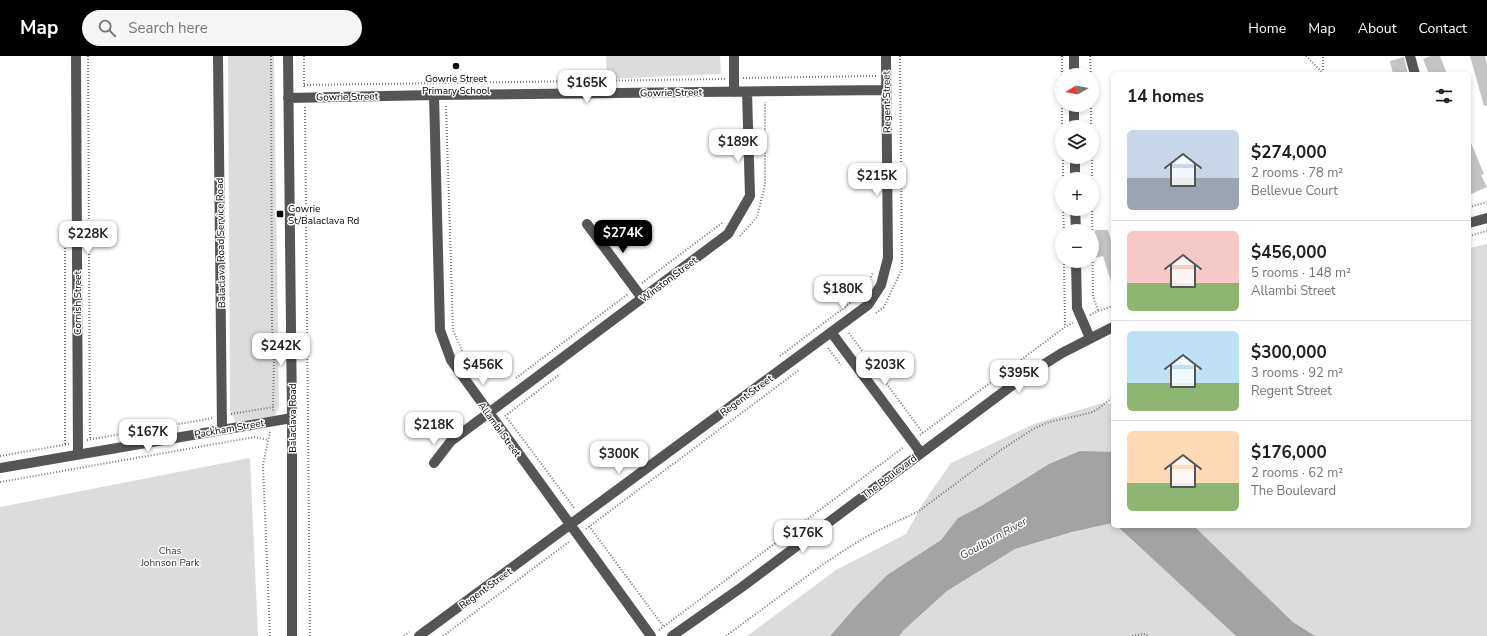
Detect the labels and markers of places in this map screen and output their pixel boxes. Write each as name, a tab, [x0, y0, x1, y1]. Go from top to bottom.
marker: Gowrie Street Primary School	[451, 61, 461, 71]
pin: $165K	[559, 70, 615, 104]
place label: Gowrie Street Primary School	[422, 72, 490, 98]
pin: $189K	[710, 129, 766, 163]
pin: $215K	[849, 163, 905, 197]
place label: Gowrie St/Balaclava Rd	[288, 202, 360, 228]
marker: Gowrie St/Balaclava Rd	[275, 209, 285, 219]
pin: $274K	[595, 220, 651, 254]
pin: $228K	[60, 221, 116, 255]
pin: $180K	[815, 276, 871, 310]
pin: $242K	[253, 333, 309, 367]
pin: $456K	[455, 352, 511, 386]
pin: $203K	[857, 352, 913, 386]
pin: $395K	[991, 360, 1047, 394]
pin: $218K	[406, 412, 462, 446]
pin: $167K	[120, 419, 176, 453]
pin: $300K	[591, 441, 647, 475]
pin: $176K	[775, 520, 831, 554]

